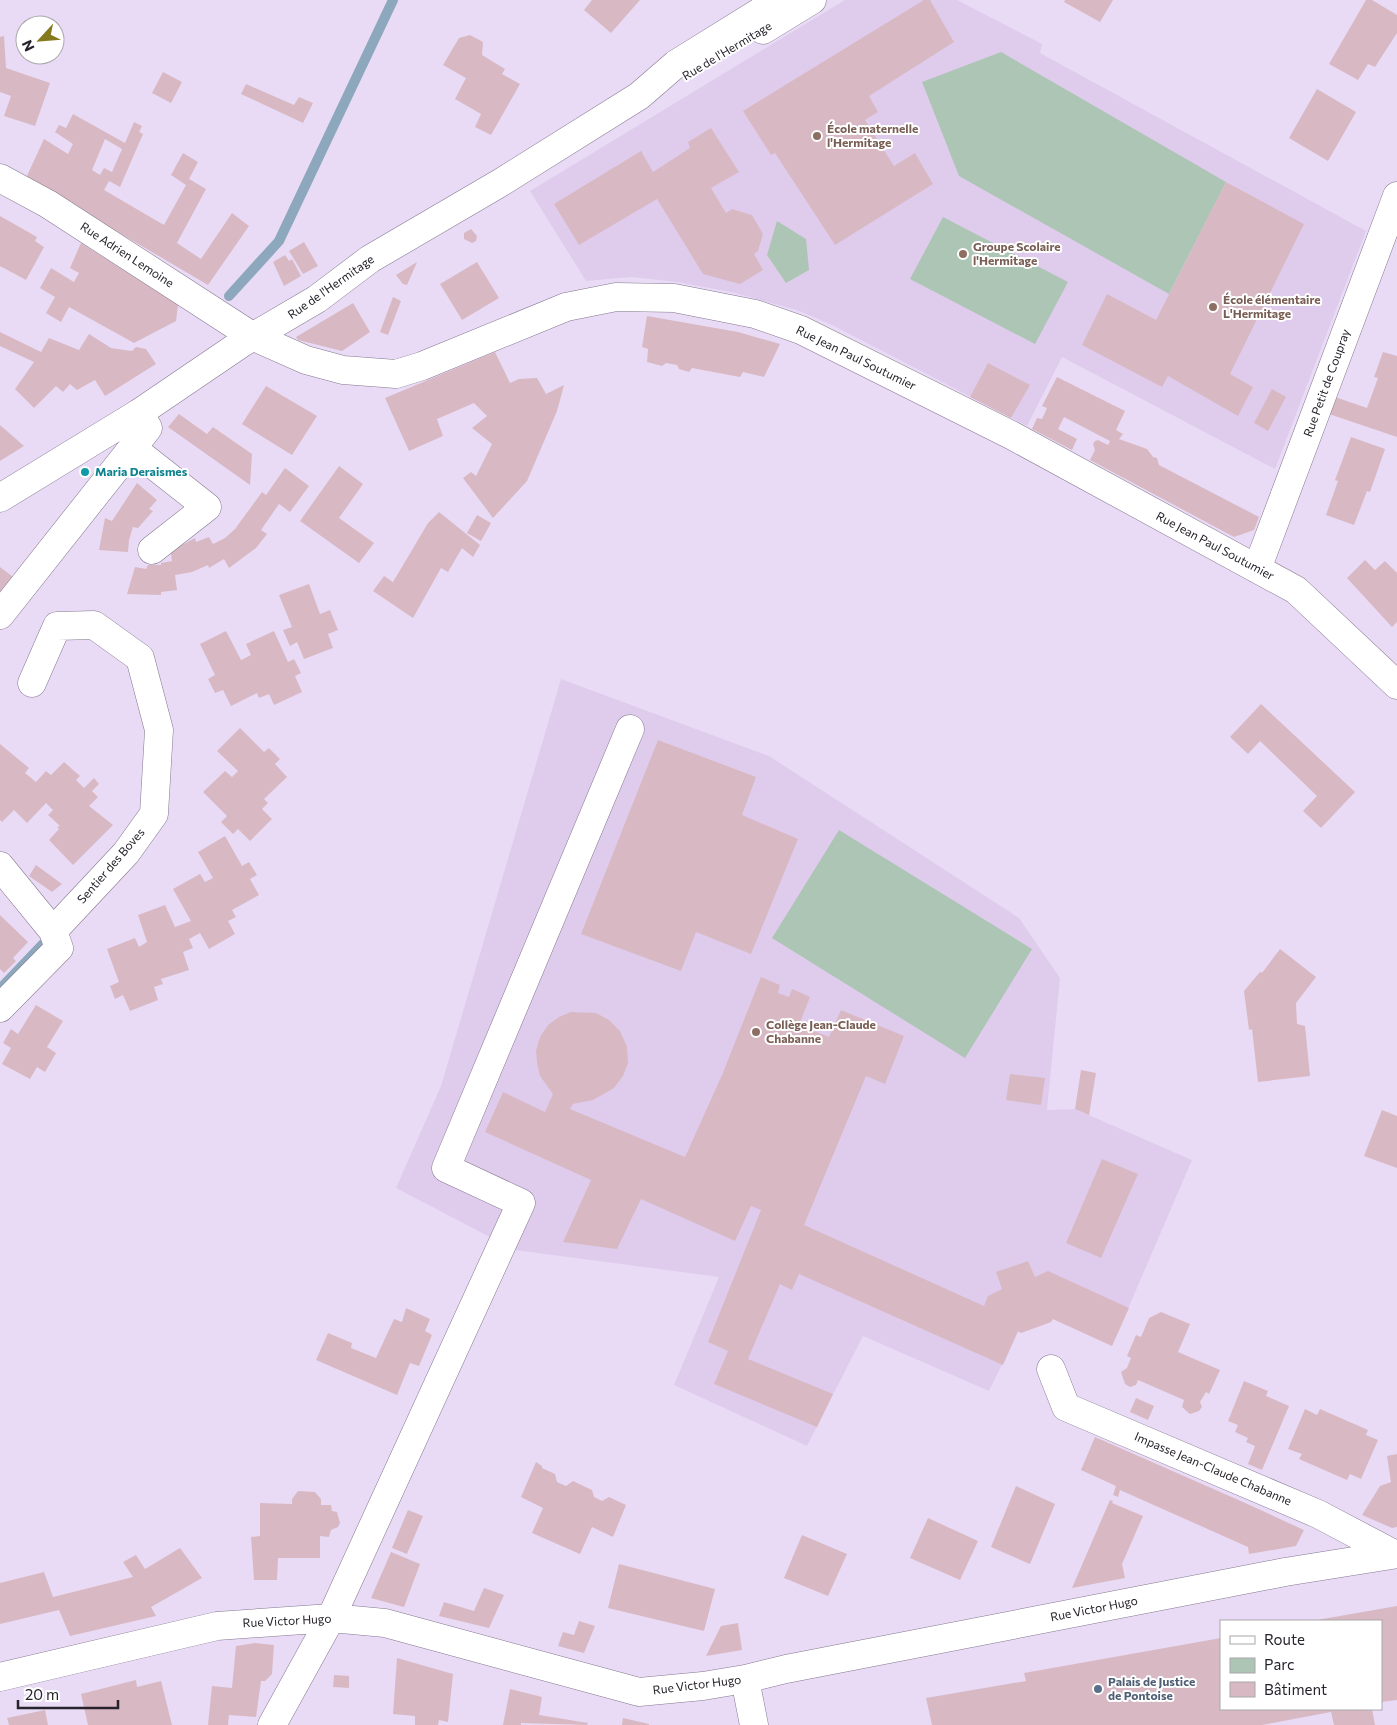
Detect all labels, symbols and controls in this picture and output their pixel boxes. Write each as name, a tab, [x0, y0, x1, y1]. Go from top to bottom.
north arrow	[15, 15, 65, 65]
street label: Rue de l'Hermitage	[679, 18, 774, 82]
text: N	[18, 37, 38, 54]
place label: École maternelle l'Hermitage	[827, 121, 918, 149]
marker: École maternelle l'Hermitage	[811, 130, 823, 142]
street label: Rue Adrien Lemoine	[78, 219, 177, 290]
place label: Groupe Scolaire l'Hermitage	[973, 239, 1061, 267]
marker: Groupe Scolaire l'Hermitage	[957, 248, 969, 260]
street label: Rue de l'Hermitage	[285, 251, 376, 321]
place label: École élémentaire L'Hermitage	[1223, 292, 1321, 320]
marker: École élémentaire L'Hermitage	[1207, 301, 1219, 313]
street label: Rue Jean Paul Soutumier	[794, 322, 919, 393]
street label: Rue Petit de Coupray	[1300, 327, 1352, 439]
place label: Maria Deraismes	[95, 464, 188, 478]
marker: Maria Deraismes	[79, 466, 91, 478]
street label: Rue Jean Paul Soutumier	[1154, 508, 1277, 583]
street label: Sentier des Boves	[74, 825, 147, 906]
place label: Collège Jean-Claude Chabanne	[766, 1017, 876, 1045]
marker: Collège Jean-Claude Chabanne	[750, 1026, 762, 1038]
street label: Impasse Jean-Claude Chabanne	[1132, 1429, 1294, 1509]
street label: Rue Victor Hugo	[1049, 1593, 1139, 1623]
street label: Rue Victor Hugo	[242, 1611, 332, 1629]
legend	[1220, 1620, 1382, 1710]
text: Route	[1264, 1630, 1305, 1648]
text: Parc	[1264, 1655, 1294, 1673]
street label: Rue Victor Hugo	[652, 1672, 742, 1696]
place label: Palais de Justice de Pontoise	[1108, 1674, 1195, 1702]
scale bar	[18, 1678, 118, 1710]
text: Bâtiment	[1264, 1680, 1327, 1698]
marker: Palais de Justice de Pontoise	[1092, 1683, 1104, 1695]
text: 20 m	[25, 1685, 59, 1703]

